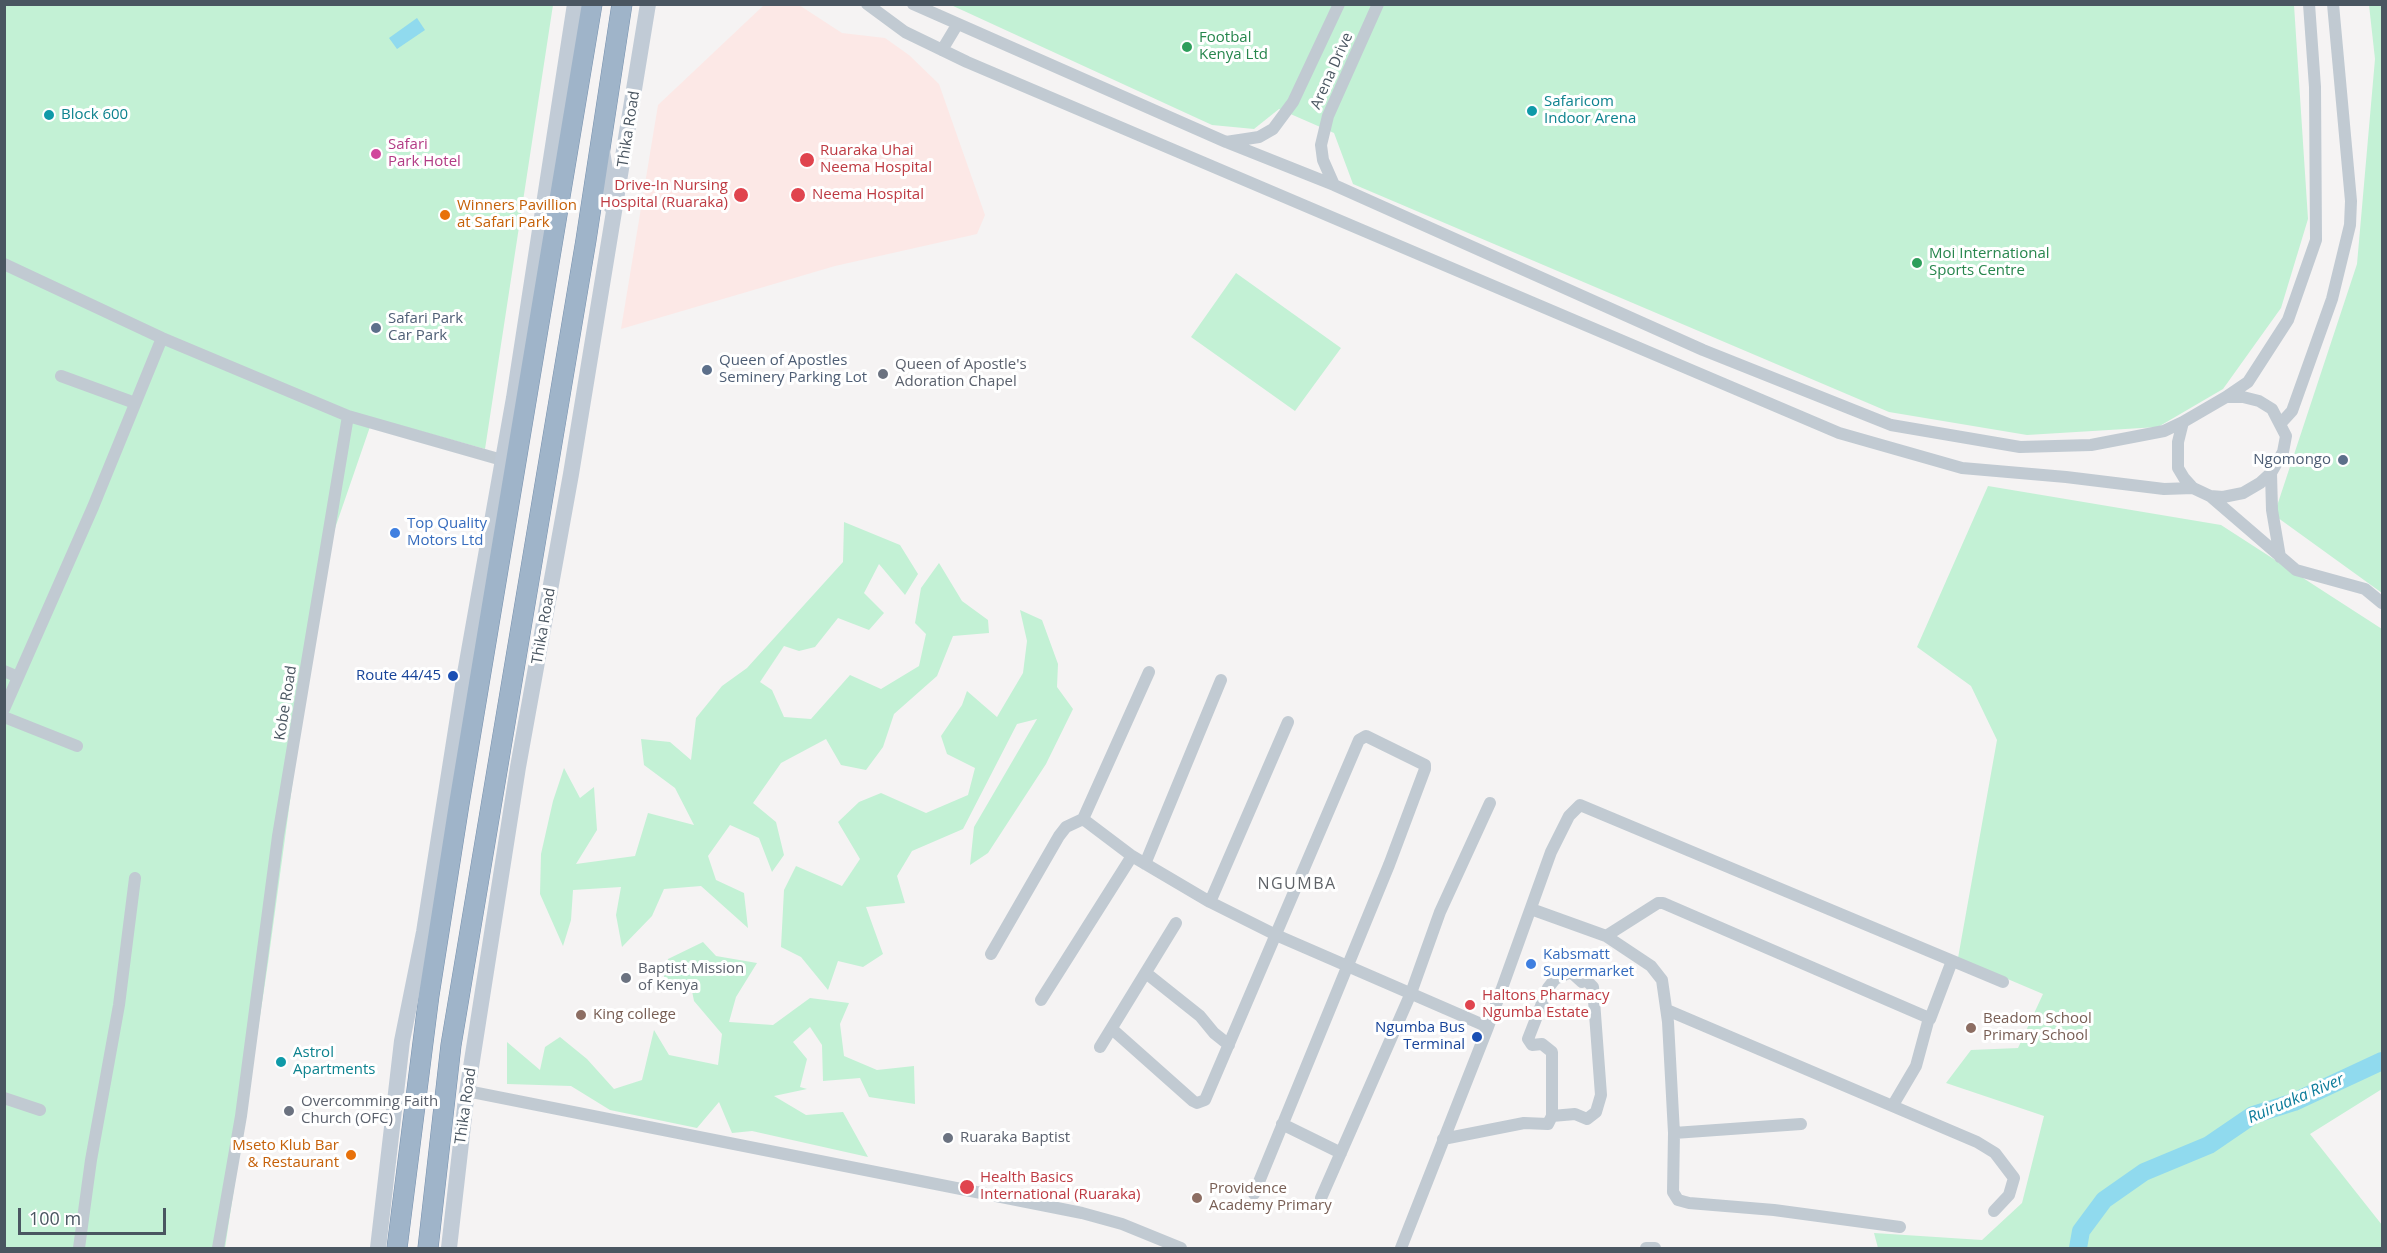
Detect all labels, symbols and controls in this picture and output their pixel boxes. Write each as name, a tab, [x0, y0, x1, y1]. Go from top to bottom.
place label: Footbal Kenya Ltd	[1199, 29, 1268, 64]
street label: Arena Drive	[1307, 30, 1357, 112]
marker: Footbal Kenya Ltd	[1180, 40, 1194, 54]
street label: Thika Road	[614, 89, 644, 169]
place label: Safaricom Indoor Arena	[1544, 93, 1636, 128]
marker: Safaricom Indoor Arena	[1525, 104, 1539, 118]
place label: Block 600	[61, 106, 128, 124]
marker: Block 600	[42, 108, 56, 122]
place label: Safari Park Hotel	[388, 136, 461, 171]
place label: Ruaraka Uhai Neema Hospital	[820, 142, 932, 177]
marker: Safari Park Hotel	[369, 147, 383, 161]
marker: Ruaraka Uhai Neema Hospital	[798, 151, 816, 169]
place label: Drive-In Nursing Hospital (Ruaraka)	[600, 177, 728, 212]
marker: Drive-In Nursing Hospital (Ruaraka)	[732, 186, 750, 204]
marker: Neema Hospital	[789, 186, 807, 204]
place label: Neema Hospital	[812, 186, 924, 204]
place label: Winners Pavillion at Safari Park	[457, 197, 577, 232]
marker: Winners Pavillion at Safari Park	[438, 208, 452, 222]
place label: Moi International Sports Centre	[1929, 245, 2049, 280]
marker: Moi International Sports Centre	[1910, 256, 1924, 270]
place label: Safari Park Car Park	[388, 310, 463, 345]
marker: Safari Park Car Park	[369, 321, 383, 335]
place label: Queen of Apostles Seminery Parking Lot	[719, 352, 867, 387]
place label: Queen of Apostle's Adoration Chapel	[895, 356, 1027, 391]
marker: Queen of Apostles Seminery Parking Lot	[700, 363, 714, 377]
marker: Queen of Apostle's Adoration Chapel	[876, 367, 890, 381]
place label: Ngomongo	[2253, 451, 2331, 469]
marker: Ngomongo	[2336, 453, 2350, 467]
place label: Top Quality Motors Ltd	[407, 515, 487, 550]
marker: Top Quality Motors Ltd	[388, 526, 402, 540]
street label: Thika Road	[528, 586, 560, 666]
street label: Kobe Road	[271, 664, 301, 742]
place label: Route 44/45	[356, 667, 441, 685]
marker: Route 44/45	[446, 669, 460, 683]
district label: NGUMBA	[1257, 874, 1337, 894]
place label: Kabsmatt Supermarket	[1543, 946, 1634, 981]
marker: Kabsmatt Supermarket	[1524, 957, 1538, 971]
place label: Baptist Mission of Kenya	[638, 960, 744, 995]
marker: Baptist Mission of Kenya	[619, 971, 633, 985]
place label: Haltons Pharmacy Ngumba Estate	[1482, 987, 1609, 1022]
marker: Haltons Pharmacy Ngumba Estate	[1463, 998, 1477, 1012]
place label: King college	[593, 1006, 676, 1024]
marker: King college	[574, 1008, 588, 1022]
place label: Beadom School Primary School	[1983, 1010, 2092, 1045]
place label: Ngumba Bus Terminal	[1375, 1019, 1465, 1054]
marker: Beadom School Primary School	[1964, 1021, 1978, 1035]
marker: Ngumba Bus Terminal	[1470, 1030, 1484, 1044]
place label: Astrol Apartments	[293, 1044, 375, 1079]
marker: Astrol Apartments	[274, 1055, 288, 1069]
street label: Thika Road	[452, 1067, 480, 1145]
water label: Ruiruaka River	[2245, 1070, 2347, 1128]
place label: Overcomming Faith Church (OFC)	[301, 1093, 438, 1128]
marker: Overcomming Faith Church (OFC)	[282, 1104, 296, 1118]
place label: Ruaraka Baptist	[960, 1129, 1070, 1147]
marker: Ruaraka Baptist	[941, 1131, 955, 1145]
place label: Mseto Klub Bar & Restaurant	[232, 1137, 339, 1172]
marker: Mseto Klub Bar & Restaurant	[344, 1148, 358, 1162]
place label: Health Basics International (Ruaraka)	[980, 1169, 1141, 1204]
marker: Health Basics International (Ruaraka)	[958, 1178, 976, 1196]
place label: Providence Academy Primary	[1209, 1180, 1332, 1215]
marker: Providence Academy Primary	[1190, 1191, 1204, 1205]
scale bar	[21, 1196, 170, 1234]
text: 100 m	[29, 1206, 81, 1230]

